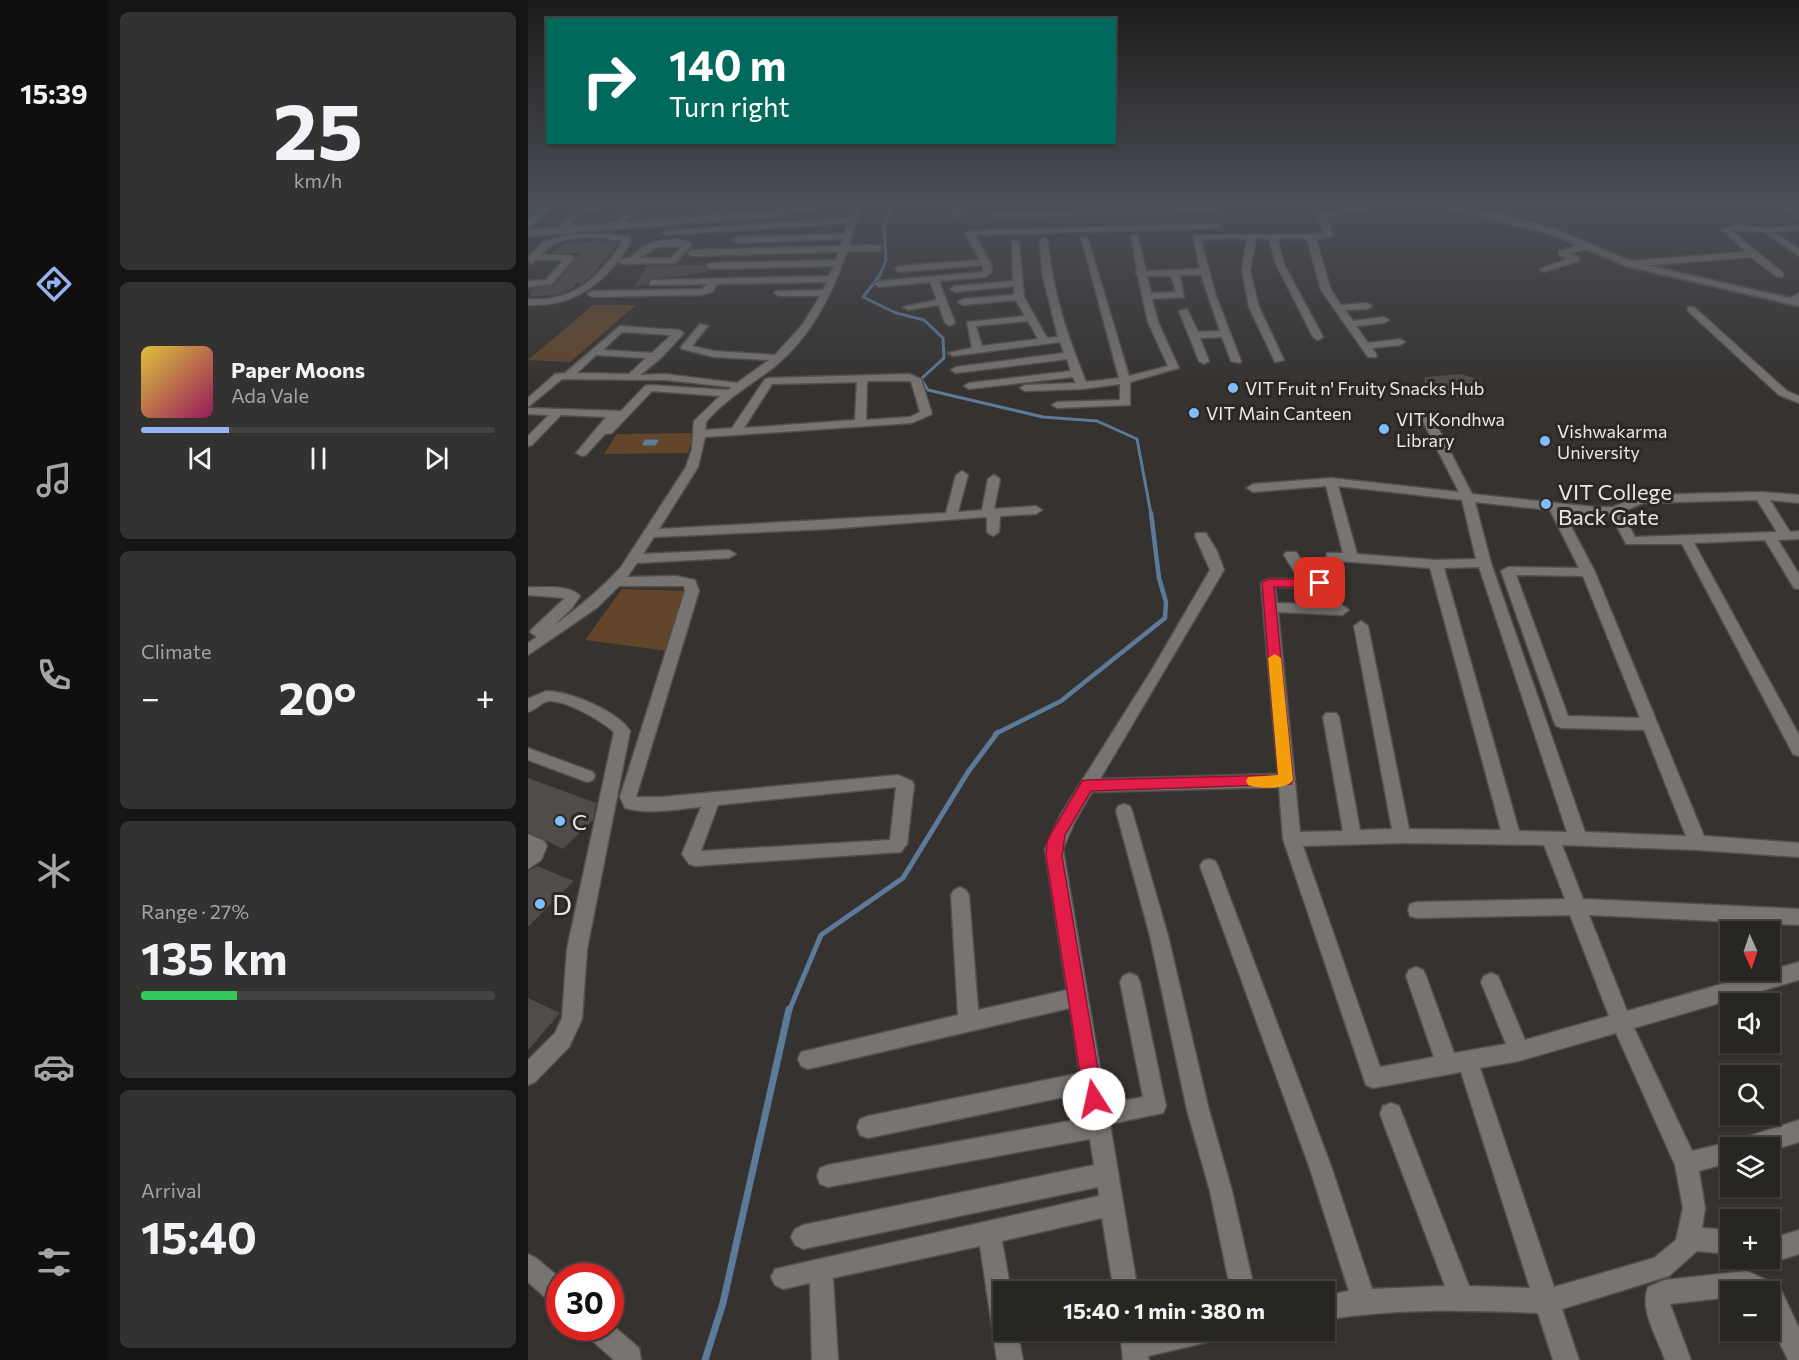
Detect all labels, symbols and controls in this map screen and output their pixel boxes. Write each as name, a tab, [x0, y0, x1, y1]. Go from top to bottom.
text: 140 m	[669, 38, 786, 90]
icon: right	[570, 42, 648, 120]
text: 15:39	[20, 77, 88, 110]
text: 25	[273, 81, 363, 176]
text: Turn right	[669, 90, 789, 123]
text: km/h	[294, 168, 342, 192]
icon: directions	[33, 263, 75, 305]
text: Paper Moons	[231, 356, 365, 383]
place label: VIT Fruit n' Fruity Snacks Hub	[1245, 377, 1484, 399]
marker: VIT Fruit n' Fruity Snacks Hub	[1226, 381, 1240, 395]
text: Ada Vale	[231, 383, 309, 407]
place label: VIT Main Canteen	[1206, 402, 1352, 424]
marker: VIT Main Canteen	[1187, 406, 1201, 420]
place label: VIT Kondhwa Library	[1396, 408, 1505, 451]
place label: Vishwakarma University	[1557, 420, 1667, 463]
marker: VIT Kondhwa Library	[1377, 422, 1391, 436]
marker: Vishwakarma University	[1538, 434, 1552, 448]
icon: previous	[184, 442, 217, 475]
icon: pause	[302, 442, 335, 475]
icon: next	[420, 442, 453, 475]
icon: music	[33, 459, 75, 501]
place label: VIT College Back Gate	[1558, 478, 1672, 530]
marker: VIT College Back Gate	[1539, 497, 1553, 511]
pin	[1294, 557, 1345, 608]
icon: arrive	[1303, 566, 1336, 599]
text: Climate	[141, 639, 211, 663]
icon: phone	[33, 654, 75, 696]
text: 20°	[279, 669, 357, 724]
text: −	[141, 676, 160, 717]
text: +	[476, 676, 495, 717]
place label: C	[572, 808, 587, 835]
marker: C	[553, 814, 567, 828]
icon: climate	[33, 850, 75, 892]
place label: D	[552, 888, 572, 921]
marker: D	[533, 897, 547, 911]
text: Range · 27%	[141, 899, 249, 923]
north arrow	[1720, 921, 1780, 981]
map controls	[1720, 921, 1780, 1341]
text: 135 km	[141, 929, 288, 984]
button: sound	[1720, 993, 1780, 1053]
icon: car	[33, 1046, 75, 1088]
button: search	[1720, 1065, 1780, 1125]
position arrow	[1062, 1067, 1126, 1131]
button: layers	[1720, 1137, 1780, 1197]
text: Arrival	[141, 1178, 202, 1202]
text: 15:40	[141, 1208, 257, 1263]
button: +	[1720, 1209, 1780, 1269]
icon: filters	[33, 1241, 75, 1283]
speed limit sign: 30	[546, 1263, 624, 1341]
button: −	[1720, 1281, 1780, 1341]
text: 15:40 · 1 min · 380 m	[1063, 1297, 1265, 1324]

